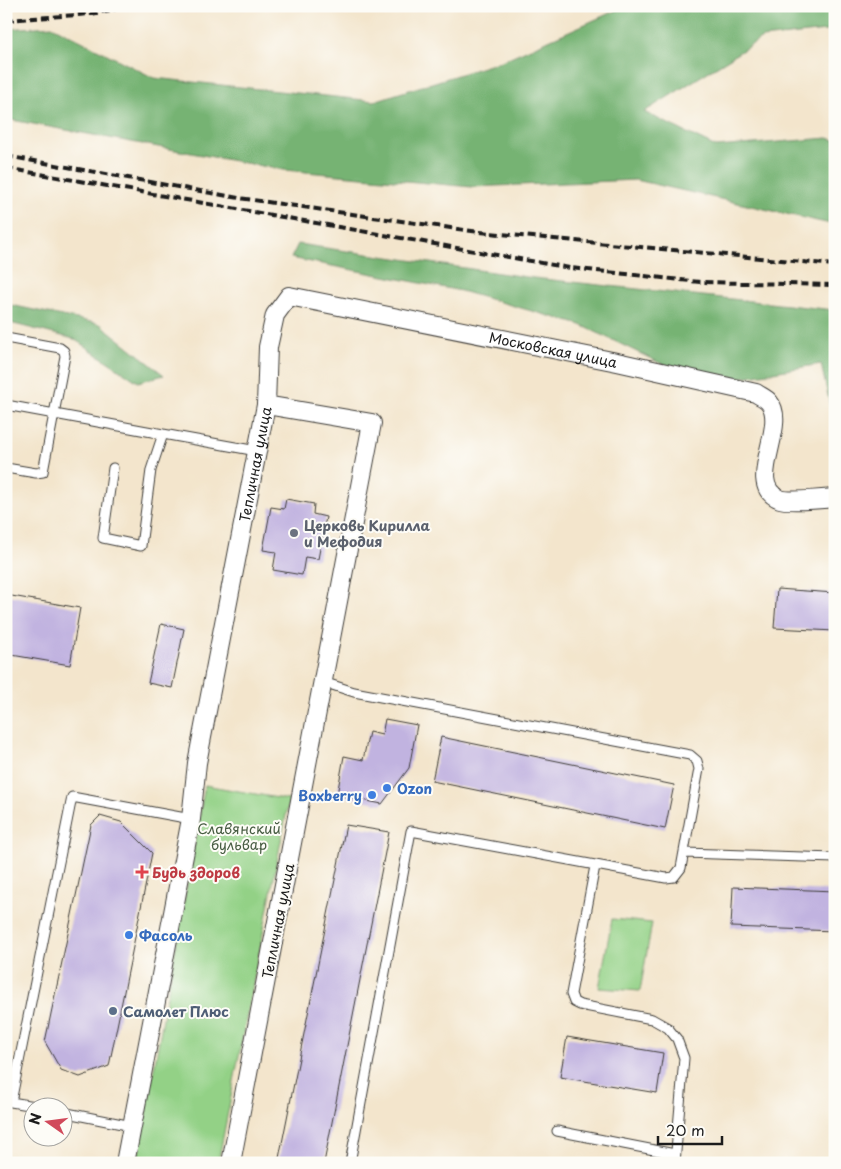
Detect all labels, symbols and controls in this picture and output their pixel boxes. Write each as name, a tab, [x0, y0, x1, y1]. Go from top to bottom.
street label: Московская улица	[487, 326, 619, 372]
street label: Тепличная улица	[233, 405, 276, 523]
place label: Церковь Кирилла и Мефодия	[304, 515, 431, 552]
marker: Церковь Кирилла и Мефодия	[288, 527, 300, 539]
place label: Ozon	[397, 778, 432, 799]
marker: Ozon	[381, 782, 393, 794]
place label: Boxberry	[298, 785, 362, 806]
marker: Boxberry	[366, 789, 378, 801]
park label: Славянский бульвар	[197, 818, 281, 855]
street label: Тепличная улица	[257, 861, 299, 980]
place label: Будь здоров	[152, 862, 240, 883]
marker: Будь здоров	[136, 866, 148, 878]
place label: Фасоль	[139, 925, 193, 946]
marker: Фасоль	[123, 929, 135, 941]
place label: Самолет Плюс	[123, 1001, 229, 1022]
marker: Самолет Плюс	[107, 1005, 119, 1017]
north arrow	[22, 1096, 72, 1146]
text: N	[23, 1111, 46, 1127]
scale bar	[658, 1114, 722, 1146]
text: 20 m	[666, 1118, 705, 1141]

